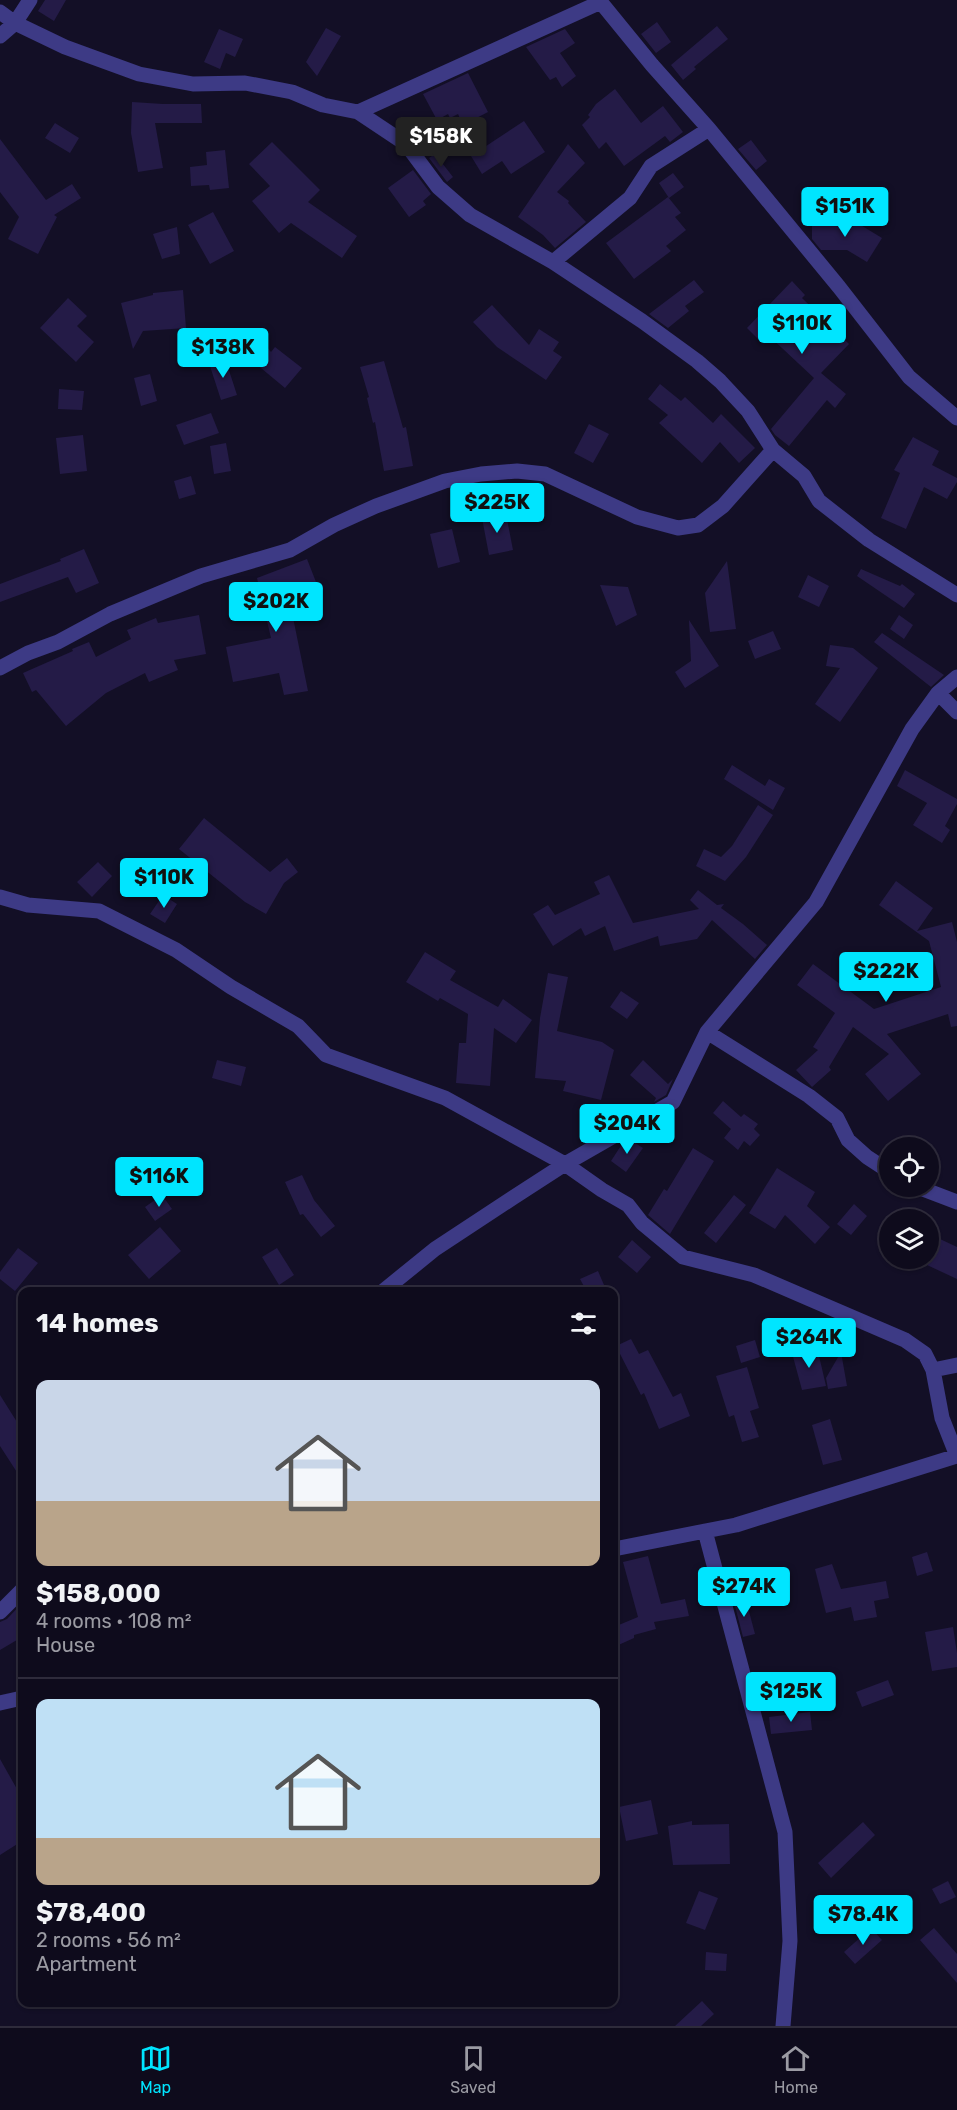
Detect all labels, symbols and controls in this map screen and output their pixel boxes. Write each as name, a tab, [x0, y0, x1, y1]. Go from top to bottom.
pin: $158K	[399, 117, 483, 168]
text: $158K	[409, 124, 473, 148]
pin: $151K	[803, 187, 887, 238]
text: $151K	[815, 194, 875, 218]
pin: $110K	[760, 304, 844, 355]
text: $110K	[772, 311, 832, 335]
pin: $138K	[181, 328, 265, 379]
text: $138K	[191, 335, 255, 359]
pin: $225K	[455, 483, 539, 534]
text: $225K	[464, 490, 530, 514]
pin: $202K	[234, 582, 318, 633]
text: $202K	[243, 589, 309, 613]
pin: $110K	[122, 858, 206, 909]
text: $110K	[134, 865, 194, 889]
pin: $222K	[844, 952, 928, 1003]
text: $222K	[853, 959, 919, 983]
pin: $204K	[585, 1104, 669, 1155]
text: $204K	[594, 1111, 660, 1135]
map controls	[879, 1137, 939, 1269]
button: locate	[879, 1137, 939, 1197]
pin: $116K	[117, 1157, 201, 1208]
text: $116K	[129, 1164, 189, 1188]
button: layers	[879, 1209, 939, 1269]
icon: filters	[567, 1307, 600, 1340]
text: 14 homes	[36, 1308, 159, 1339]
pin: $264K	[767, 1318, 851, 1369]
text: $264K	[776, 1325, 842, 1349]
icon: home	[264, 1419, 372, 1527]
pin: $274K	[702, 1567, 786, 1618]
text: $274K	[712, 1574, 776, 1598]
text: $158,000	[36, 1578, 161, 1609]
text: 4 rooms · 108 m²	[36, 1609, 192, 1633]
text: House	[36, 1633, 95, 1657]
pin: $125K	[749, 1672, 833, 1723]
text: $125K	[760, 1679, 822, 1703]
icon: home	[264, 1738, 372, 1846]
pin: $78.4K	[814, 1895, 912, 1946]
text: $78,400	[36, 1897, 146, 1928]
text: $78.4K	[828, 1902, 898, 1926]
text: 2 rooms · 56 m²	[36, 1928, 181, 1952]
text: Apartment	[36, 1952, 137, 1976]
tab: Map	[139, 2042, 172, 2097]
tab: Saved	[450, 2042, 496, 2097]
tab: Home	[774, 2042, 818, 2097]

